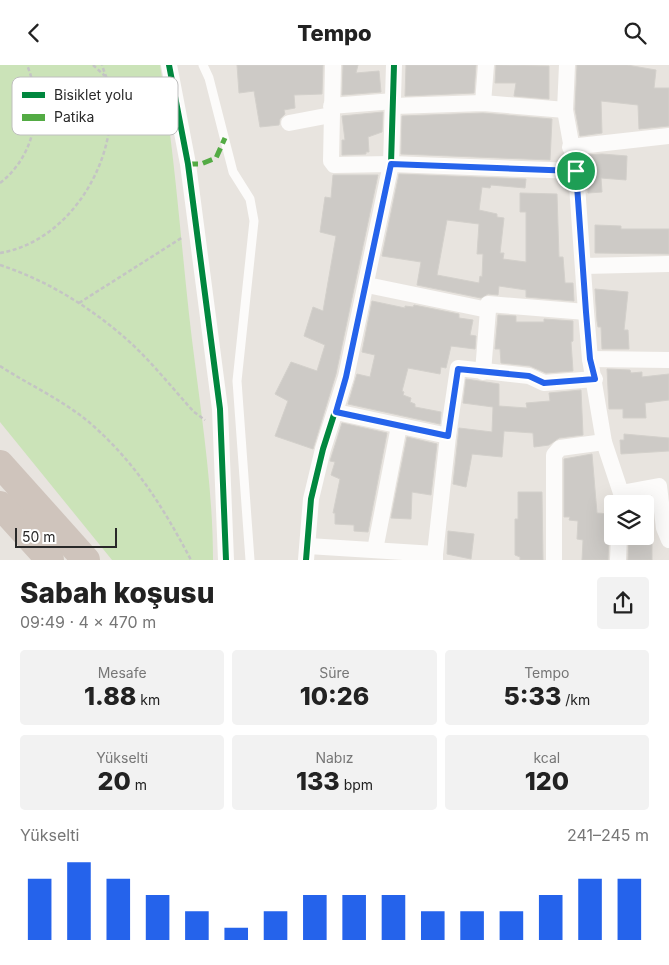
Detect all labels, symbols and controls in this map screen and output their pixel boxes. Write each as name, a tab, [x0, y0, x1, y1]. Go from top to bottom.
icon: back	[20, 19, 48, 47]
icon: search	[621, 19, 649, 47]
text: Tempo	[297, 20, 372, 46]
legend	[12, 77, 178, 135]
text: Bisiklet yolu	[54, 86, 133, 103]
text: Patika	[54, 108, 94, 125]
pin	[555, 150, 597, 192]
icon: arrive	[562, 157, 590, 185]
map controls	[604, 495, 654, 545]
button: layers	[604, 495, 654, 545]
scale bar	[15, 525, 118, 548]
text: 50 m	[22, 528, 56, 545]
text: Sabah koşusu	[20, 576, 214, 610]
button: share	[597, 577, 649, 629]
text: 09:49 · 4 × 470 m	[20, 612, 156, 632]
text: Mesafe	[98, 664, 147, 681]
text: Süre	[319, 664, 350, 681]
text: Tempo	[524, 664, 569, 681]
text: 1.88	[84, 681, 136, 711]
text: 10:26	[300, 681, 369, 711]
text: 5:33	[503, 681, 561, 711]
text: km	[136, 691, 160, 708]
text: /km	[561, 691, 590, 708]
text: Yükselti	[96, 749, 148, 766]
text: Nabız	[315, 749, 354, 766]
text: kcal	[533, 749, 560, 766]
text: 20	[97, 766, 131, 796]
text: 133	[296, 766, 340, 796]
text: 120	[525, 766, 569, 796]
text: m	[131, 776, 147, 793]
text: bpm	[340, 776, 373, 793]
text: Yükselti	[20, 825, 79, 845]
text: 241–245 m	[567, 825, 649, 845]

